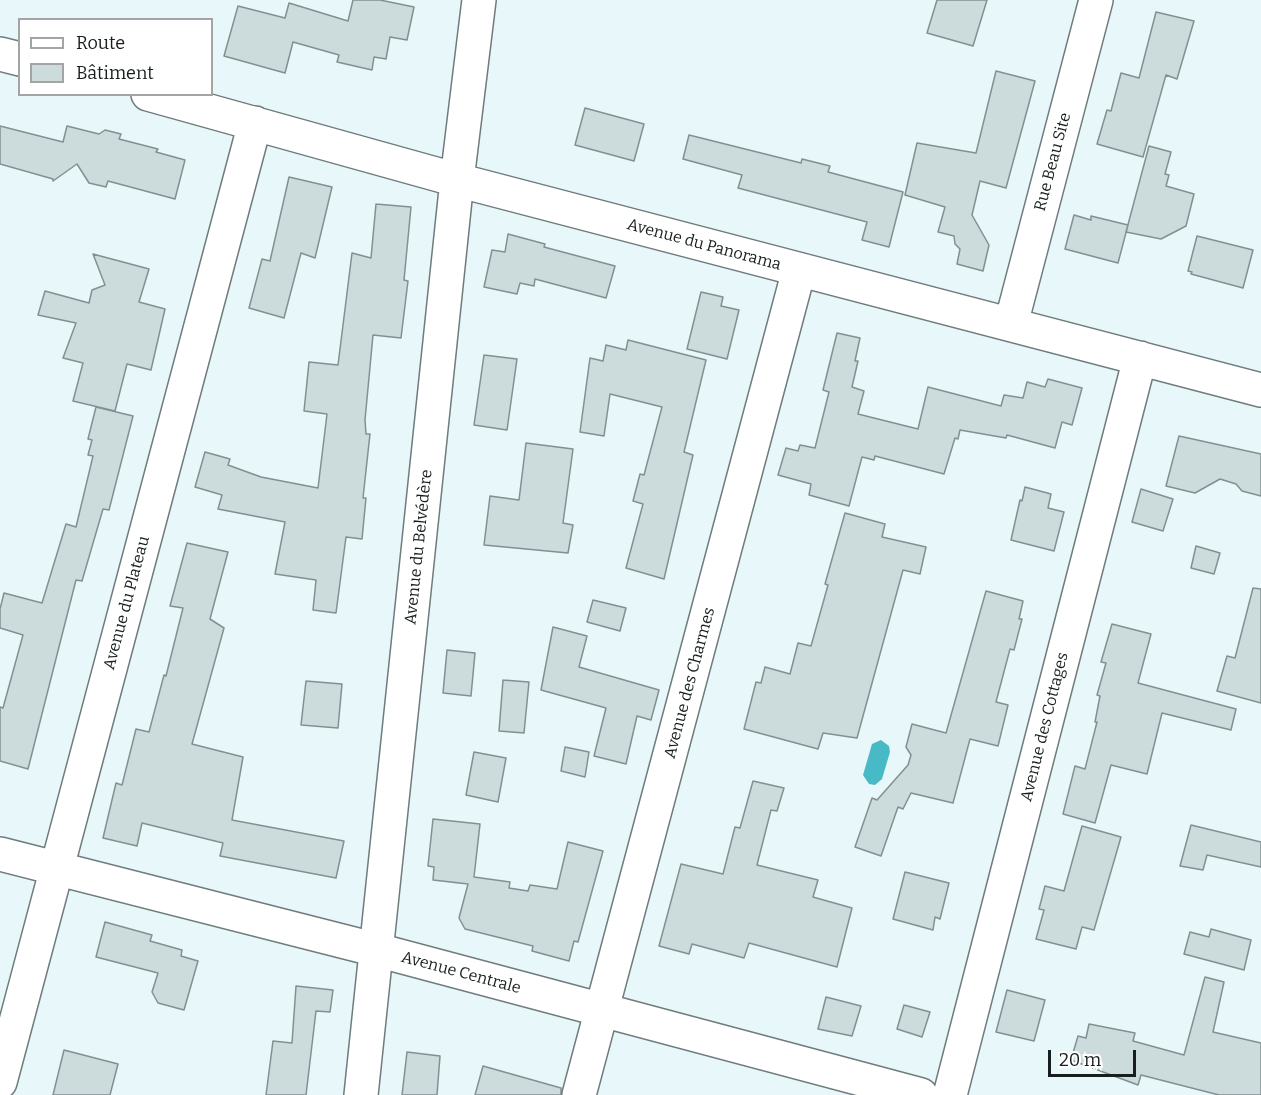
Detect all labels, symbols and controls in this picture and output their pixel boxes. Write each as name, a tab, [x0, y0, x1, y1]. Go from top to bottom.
legend	[18, 18, 213, 96]
text: Route	[76, 32, 125, 54]
text: Bâtiment	[76, 62, 154, 84]
street label: Rue Beau Site	[1031, 111, 1075, 213]
street label: Avenue du Panorama	[625, 215, 783, 275]
street label: Avenue du Belvédère	[401, 468, 437, 626]
street label: Avenue du Plateau	[100, 534, 154, 672]
street label: Avenue des Charmes	[661, 605, 719, 761]
street label: Avenue des Cottages	[1017, 650, 1073, 804]
street label: Avenue Centrale	[399, 948, 523, 998]
scale bar	[1051, 1038, 1140, 1076]
text: 20 m	[1059, 1049, 1101, 1071]

